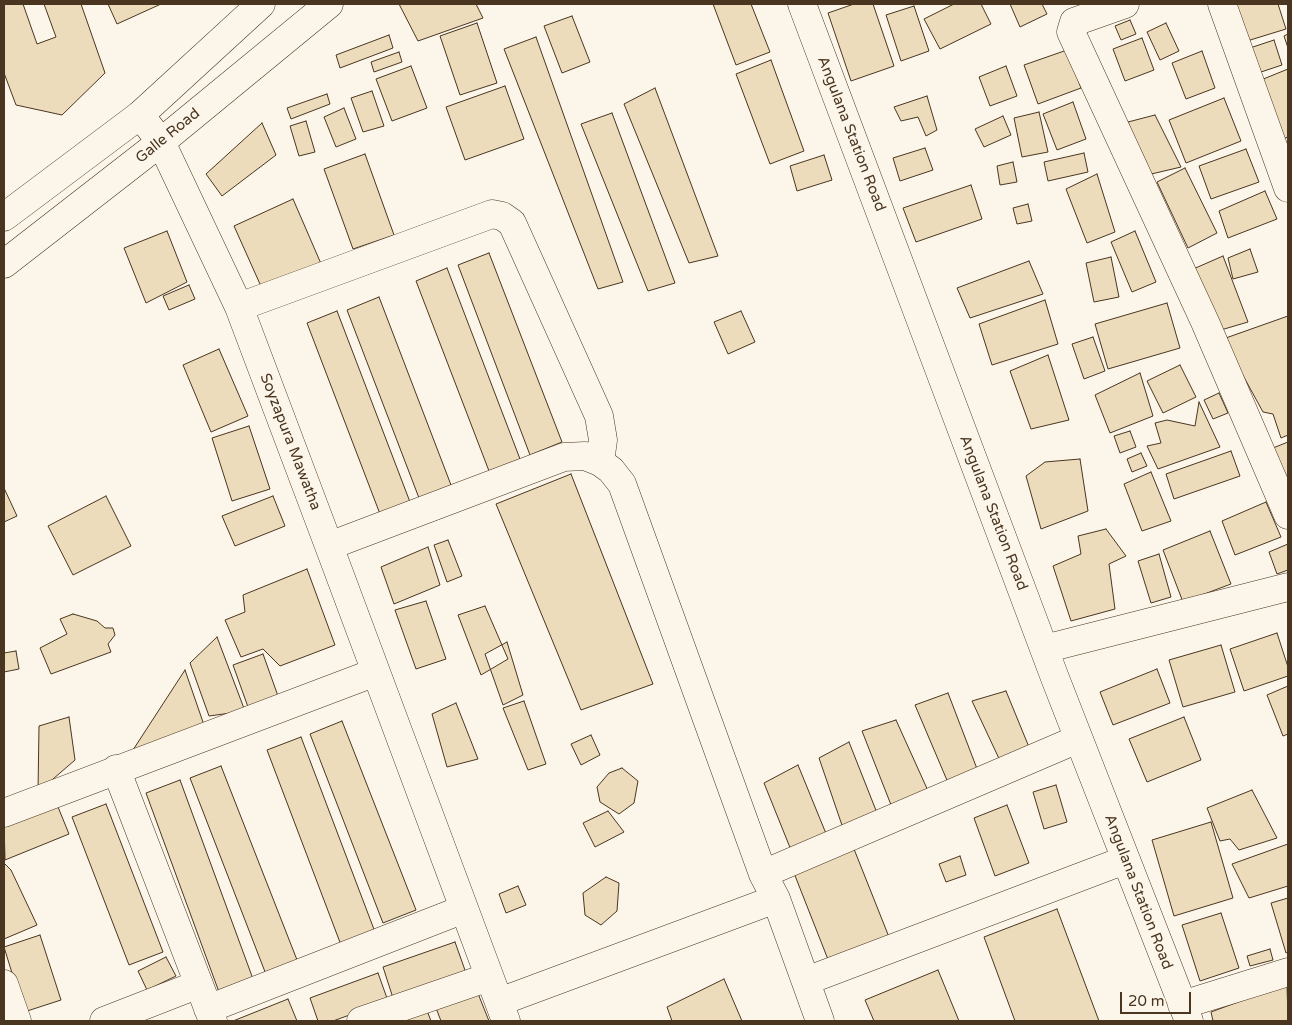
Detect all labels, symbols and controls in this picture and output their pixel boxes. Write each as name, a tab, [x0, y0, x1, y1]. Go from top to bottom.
street label: Angulana Station Road	[813, 54, 889, 214]
street label: Galle Road	[132, 105, 204, 167]
street label: Soyzapura Mawatha	[256, 371, 324, 513]
street label: Angulana Station Road	[955, 433, 1031, 593]
street label: Angulana Station Road	[1100, 812, 1176, 972]
scale bar	[1122, 982, 1193, 1014]
text: 20 m	[1128, 992, 1165, 1010]

